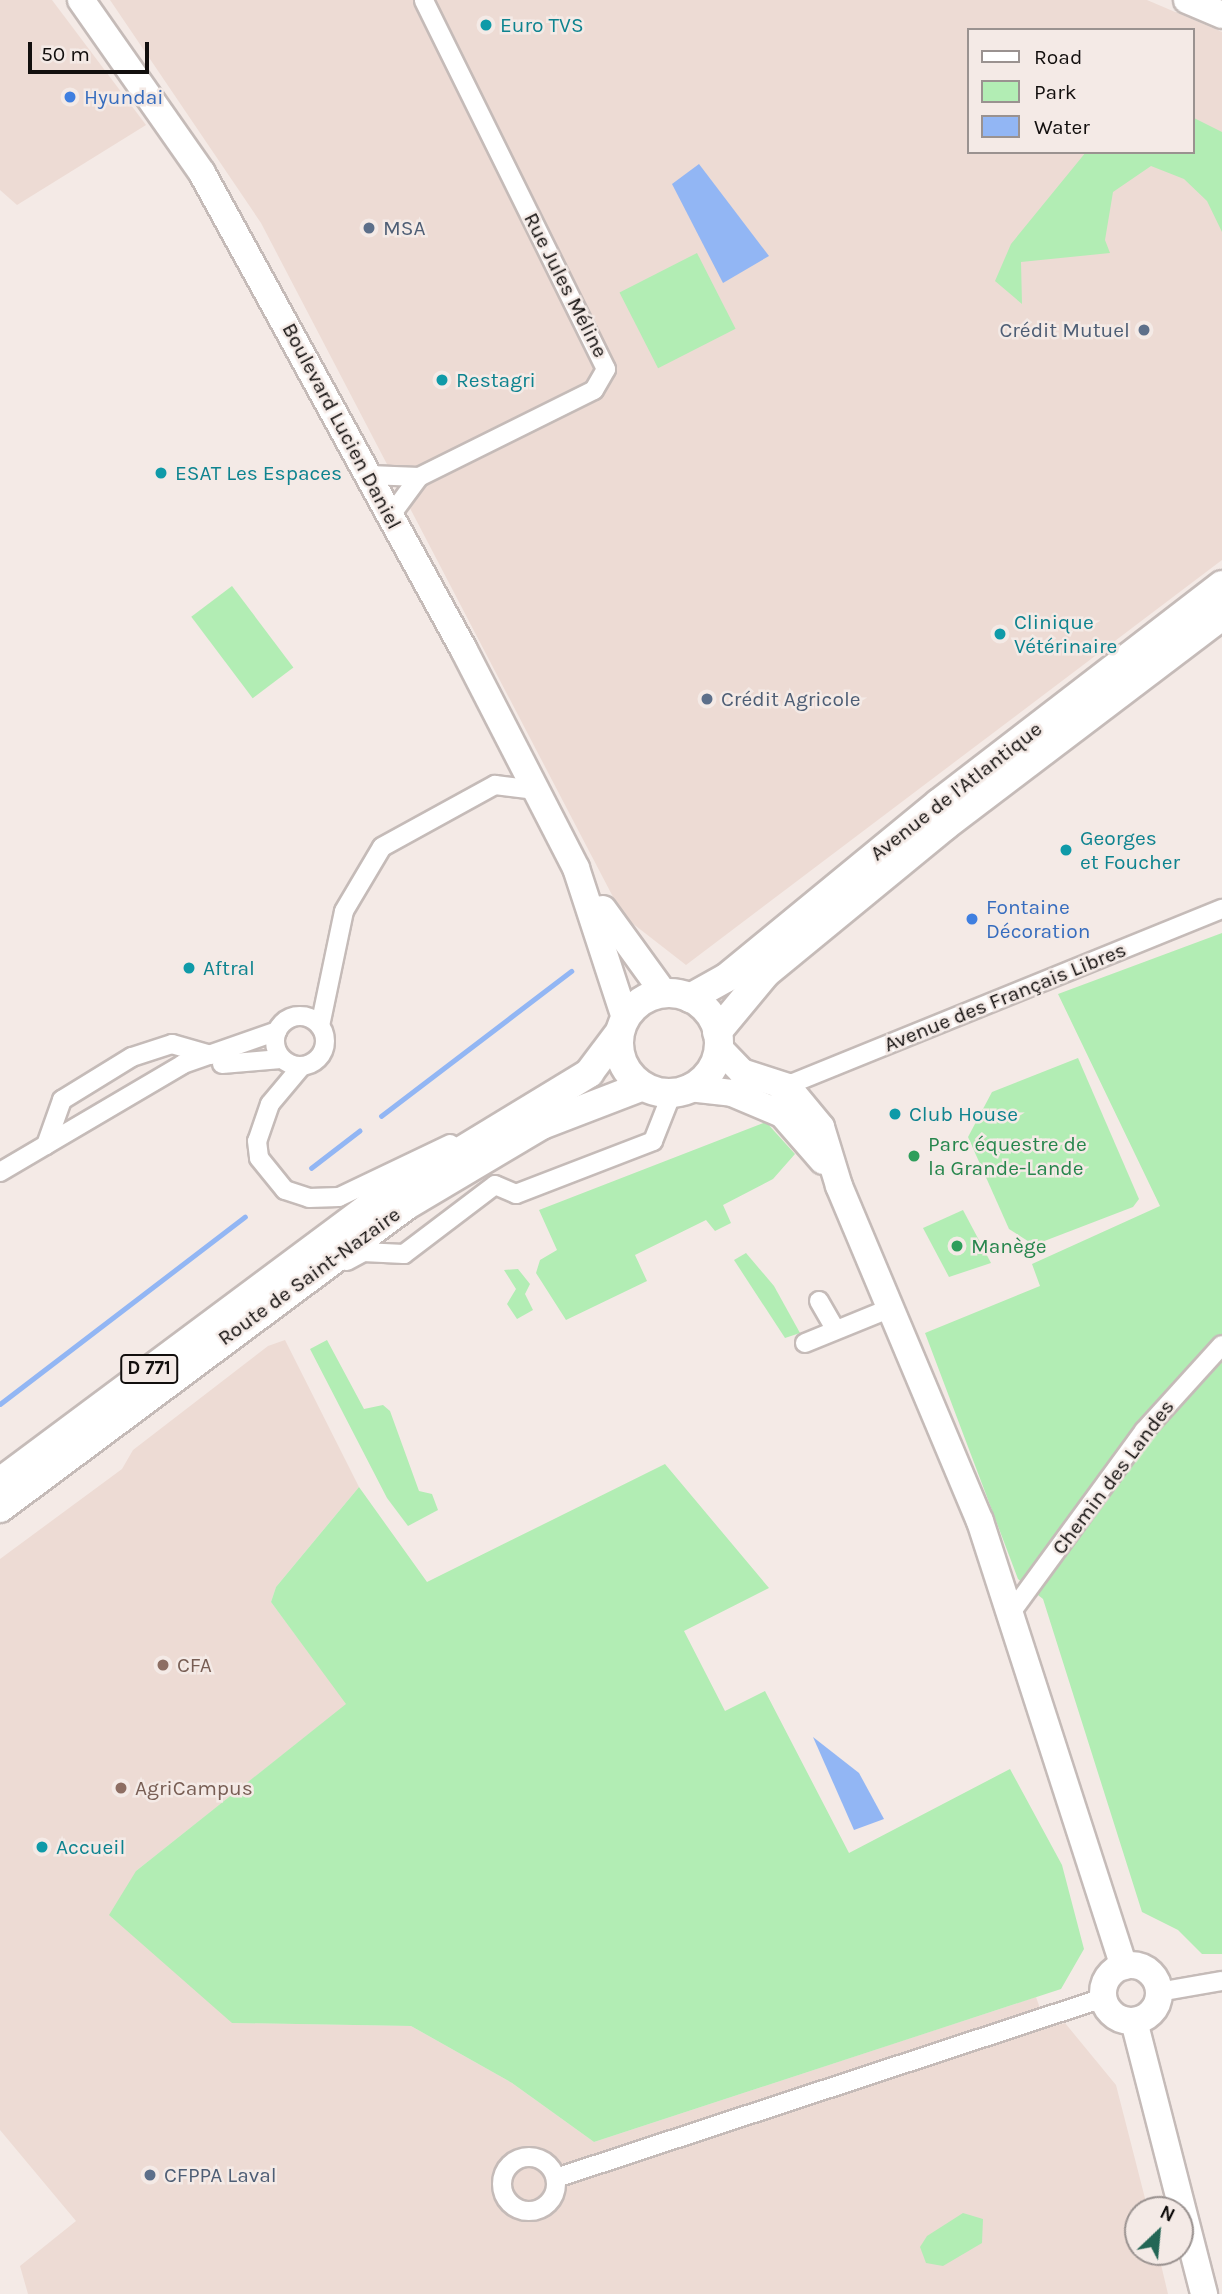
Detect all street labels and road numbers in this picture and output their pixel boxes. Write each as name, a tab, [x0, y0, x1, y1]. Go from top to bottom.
street label: Rue Jules Méline	[519, 208, 613, 362]
street label: Boulevard Lucien Daniel	[277, 318, 407, 534]
street label: Avenue de l'Atlantique	[865, 716, 1047, 866]
street label: Avenue des Français Libres	[880, 937, 1130, 1057]
street label: Route de Saint-Nazaire	[213, 1201, 405, 1351]
road number: D 771	[119, 1354, 179, 1385]
street label: Chemin des Landes	[1047, 1395, 1179, 1559]

